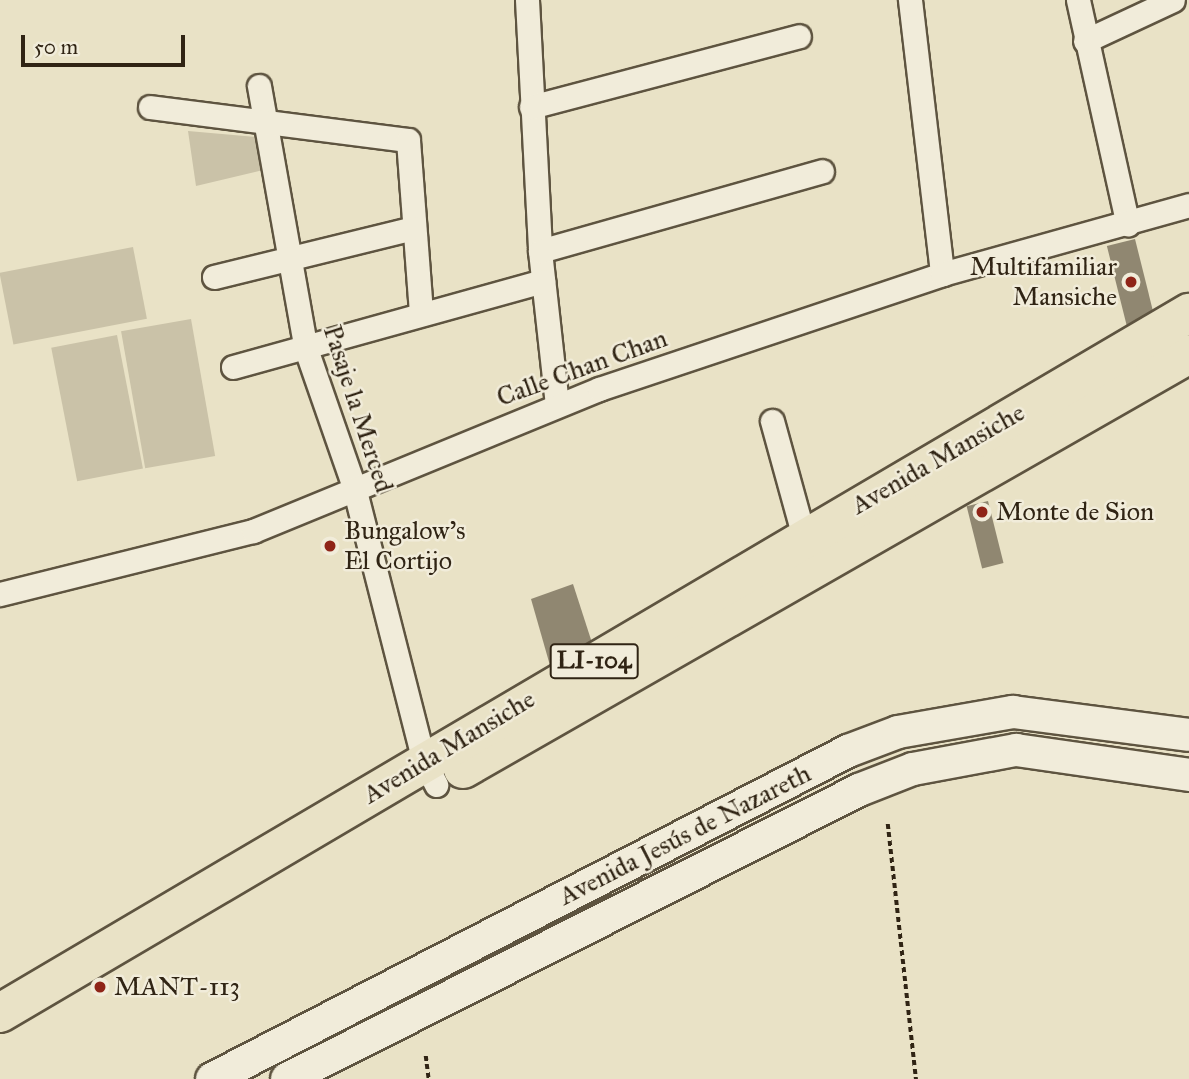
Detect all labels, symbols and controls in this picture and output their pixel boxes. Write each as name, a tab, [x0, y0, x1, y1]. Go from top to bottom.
scale bar	[24, 21, 189, 65]
text: 50 m	[34, 34, 78, 60]
place label: Multifamiliar Mansiche	[970, 251, 1117, 312]
marker: Multifamiliar Mansiche	[1123, 274, 1139, 290]
street label: Pasaje la Merced	[316, 321, 400, 497]
street label: Calle Chan Chan	[492, 323, 672, 413]
street label: Avenida Mansiche	[846, 397, 1030, 521]
place label: Monte de Sion	[996, 496, 1154, 528]
marker: Monte de Sion	[974, 504, 990, 520]
place label: Bungalow's El Cortijo	[344, 515, 466, 576]
marker: Bungalow's El Cortijo	[322, 538, 338, 554]
road number: LI-104	[548, 640, 640, 682]
street label: Avenida Mansiche	[358, 683, 540, 811]
street label: Avenida Jesús de Nazareth	[554, 758, 816, 912]
place label: MANT-113	[114, 971, 240, 1003]
marker: MANT-113	[92, 979, 108, 995]

